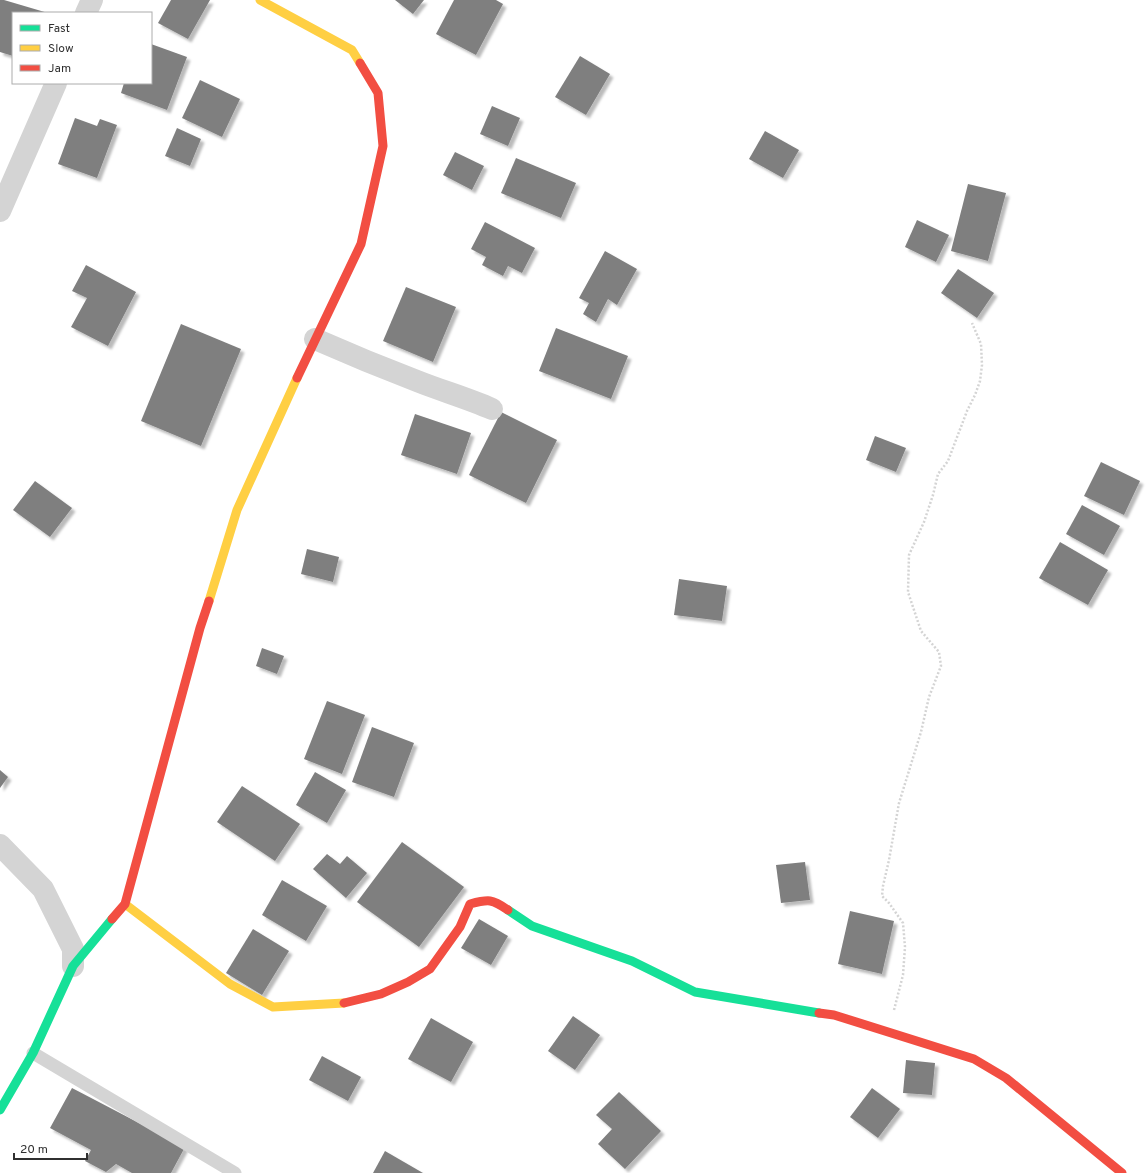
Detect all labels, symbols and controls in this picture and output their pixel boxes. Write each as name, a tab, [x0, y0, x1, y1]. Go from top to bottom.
legend	[12, 12, 152, 84]
text: Fast	[48, 21, 70, 37]
text: Slow	[48, 41, 74, 57]
text: Jam	[48, 61, 71, 77]
scale bar	[14, 1135, 87, 1161]
text: 20 m	[20, 1142, 48, 1158]

